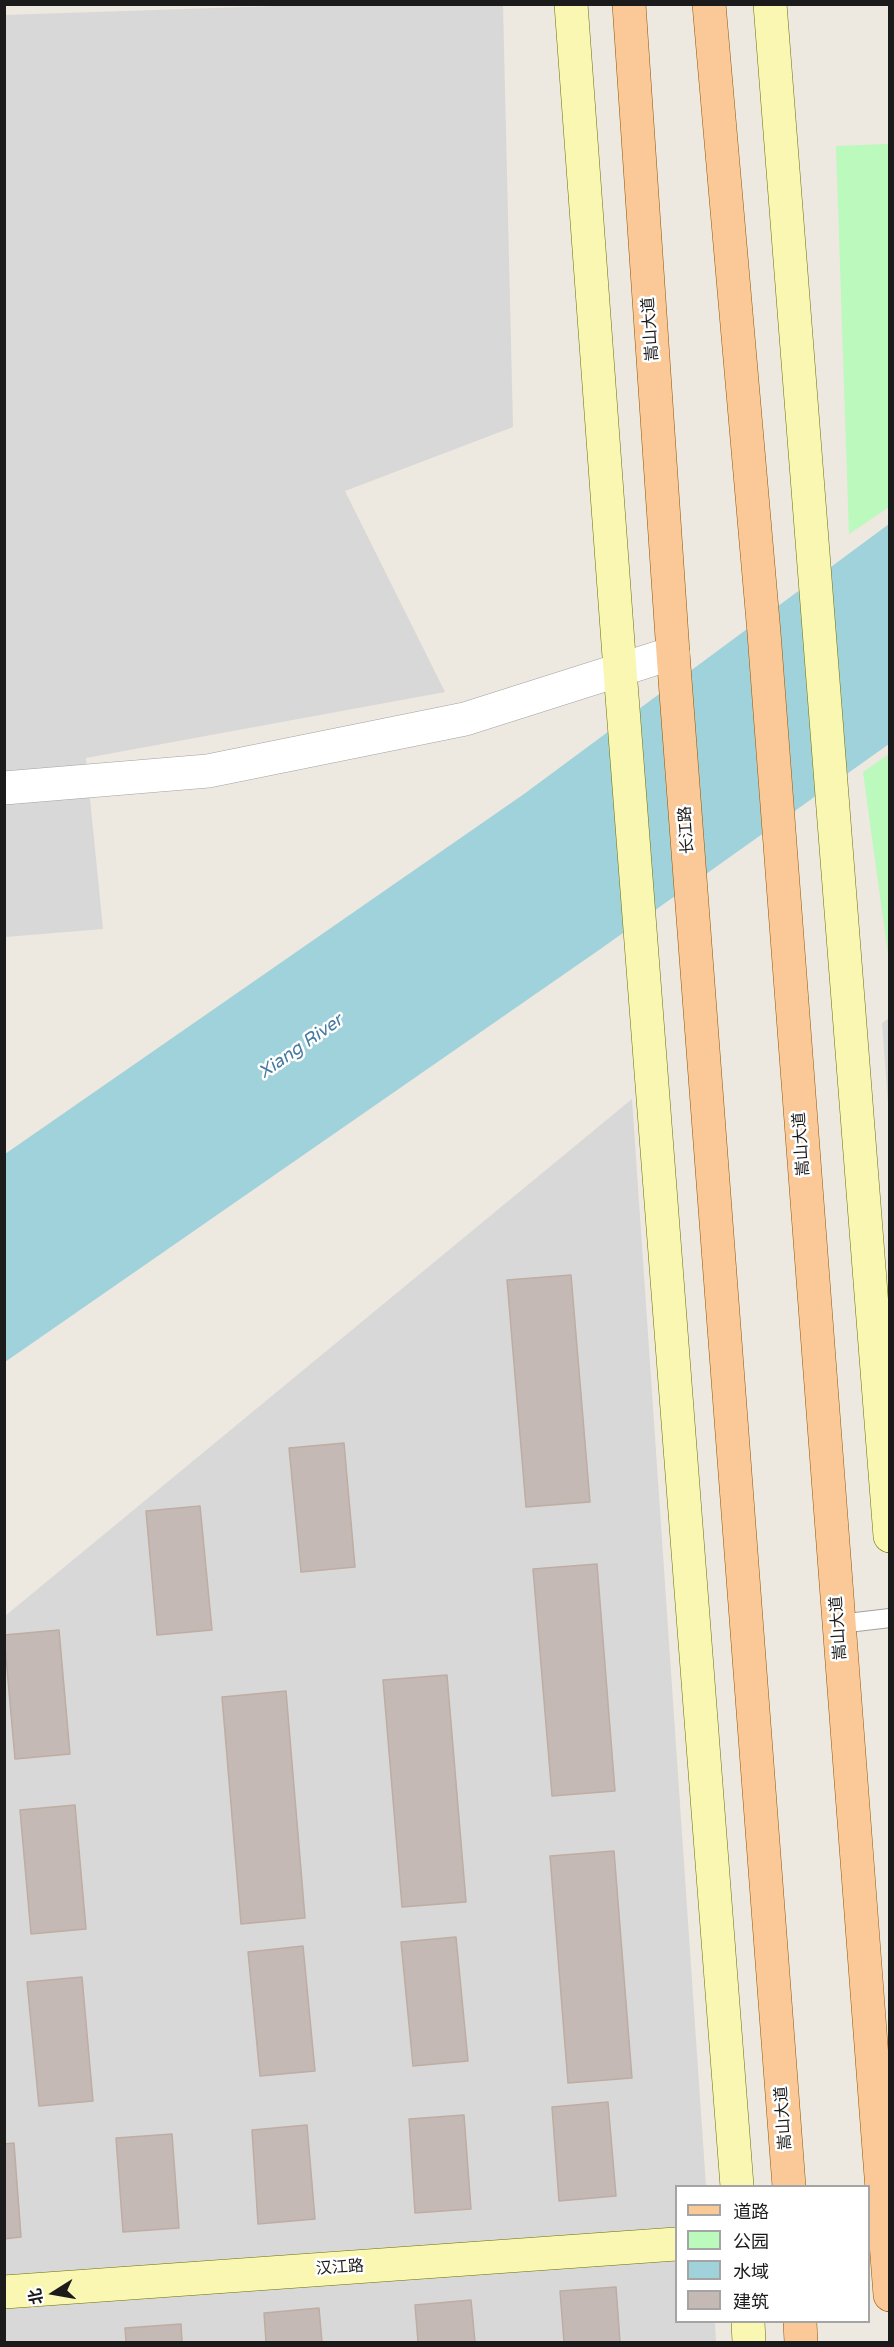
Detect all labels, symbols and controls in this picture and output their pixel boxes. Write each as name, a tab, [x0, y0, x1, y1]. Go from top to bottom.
street label: 嵩山大道	[639, 296, 663, 362]
street label: 长江路	[676, 805, 698, 855]
water label: Xiang River	[255, 1010, 347, 1084]
street label: 嵩山大道	[790, 1111, 814, 1177]
street label: 嵩山大道	[827, 1595, 851, 1661]
street label: 嵩山大道	[772, 2085, 796, 2151]
legend	[675, 2185, 870, 2323]
text: 道路	[733, 2201, 769, 2223]
text: 公园	[733, 2231, 769, 2253]
street label: 汉江路	[315, 2257, 365, 2279]
text: 水域	[733, 2261, 769, 2283]
north arrow	[24, 2263, 84, 2323]
text: 北	[25, 2287, 48, 2306]
text: 建筑	[733, 2291, 769, 2313]

